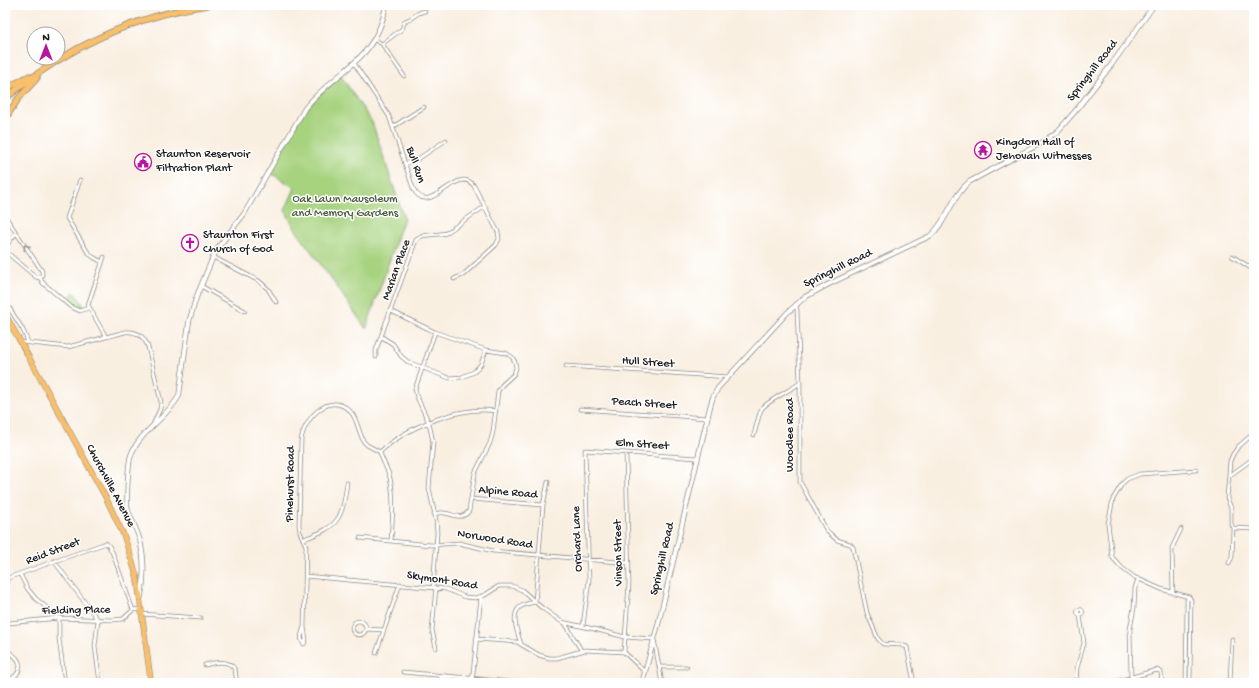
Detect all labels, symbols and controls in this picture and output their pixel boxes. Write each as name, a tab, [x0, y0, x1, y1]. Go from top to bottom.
north arrow	[26, 26, 66, 66]
text: N	[42, 32, 50, 44]
street label: Springhill Road	[1065, 37, 1122, 105]
place label: Kingdom Hall of Jehovah Witnesses	[996, 136, 1092, 164]
temple icon: Kingdom Hall of Jehovah Witnesses	[973, 140, 993, 160]
street label: Bull Run	[402, 144, 428, 185]
place label: Staunton Reservoir Filtration Plant	[155, 148, 252, 176]
public building icon: Staunton Reservoir Filtration Plant	[133, 152, 153, 172]
park label: Oak Lawn Mausoleum and Memory Gardens	[292, 193, 399, 221]
place label: Staunton First Church of God	[203, 229, 275, 257]
church icon: Staunton First Church of God	[180, 233, 200, 253]
street label: Marian Place	[380, 237, 415, 302]
one-way arrow	[23, 244, 31, 251]
street label: Springhill Road	[802, 246, 875, 292]
street label: Hull Street	[621, 354, 676, 372]
street label: Peach Street	[610, 395, 678, 413]
street label: Woodlee Road	[784, 397, 798, 472]
street label: Elm Street	[615, 436, 670, 454]
street label: Churchville Avenue	[82, 442, 138, 530]
street label: Pinehurst Road	[283, 445, 299, 523]
street label: Alpine Road	[478, 483, 539, 503]
street label: Orchard Lane	[570, 505, 586, 572]
street label: Vinson Street	[611, 519, 627, 587]
street label: Springhill Road	[648, 520, 678, 597]
street label: Norwood Road	[456, 527, 535, 553]
street label: Reid Street	[24, 535, 83, 569]
street label: Skymont Road	[406, 569, 479, 594]
street label: Fielding Place	[40, 603, 111, 619]

